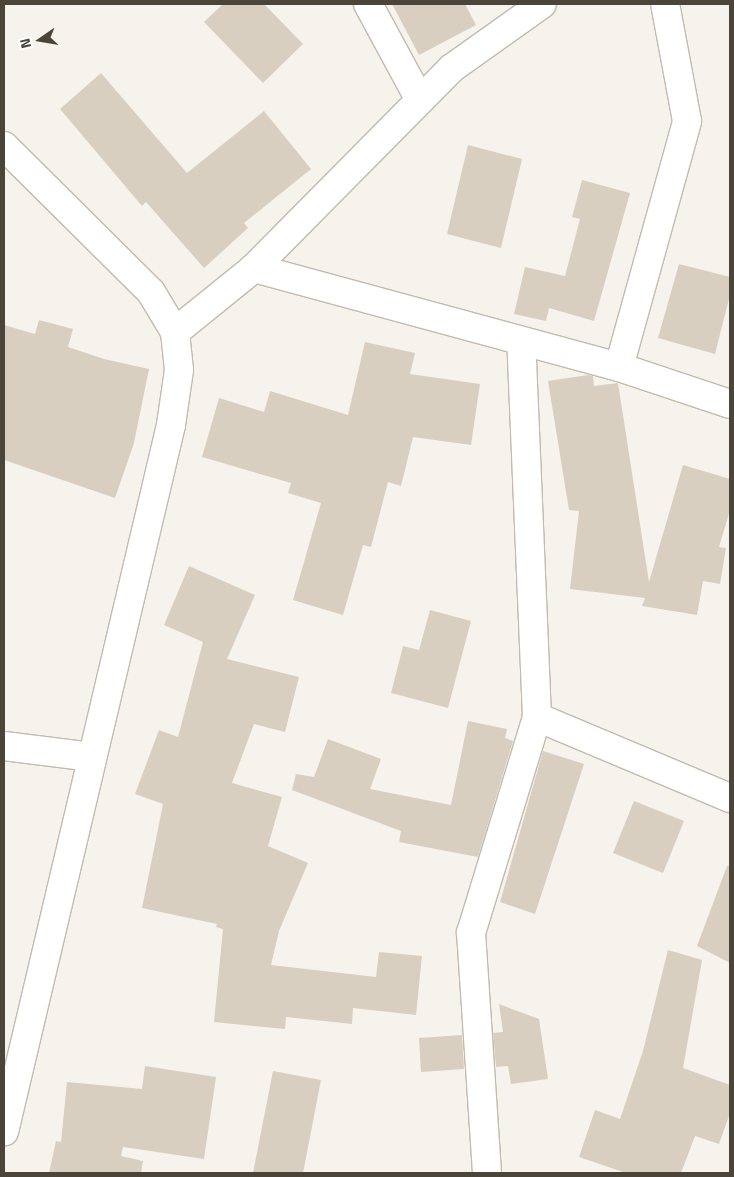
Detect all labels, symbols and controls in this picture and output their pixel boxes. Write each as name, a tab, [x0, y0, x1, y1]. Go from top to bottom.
north arrow	[15, 15, 65, 65]
text: N	[14, 36, 36, 51]

